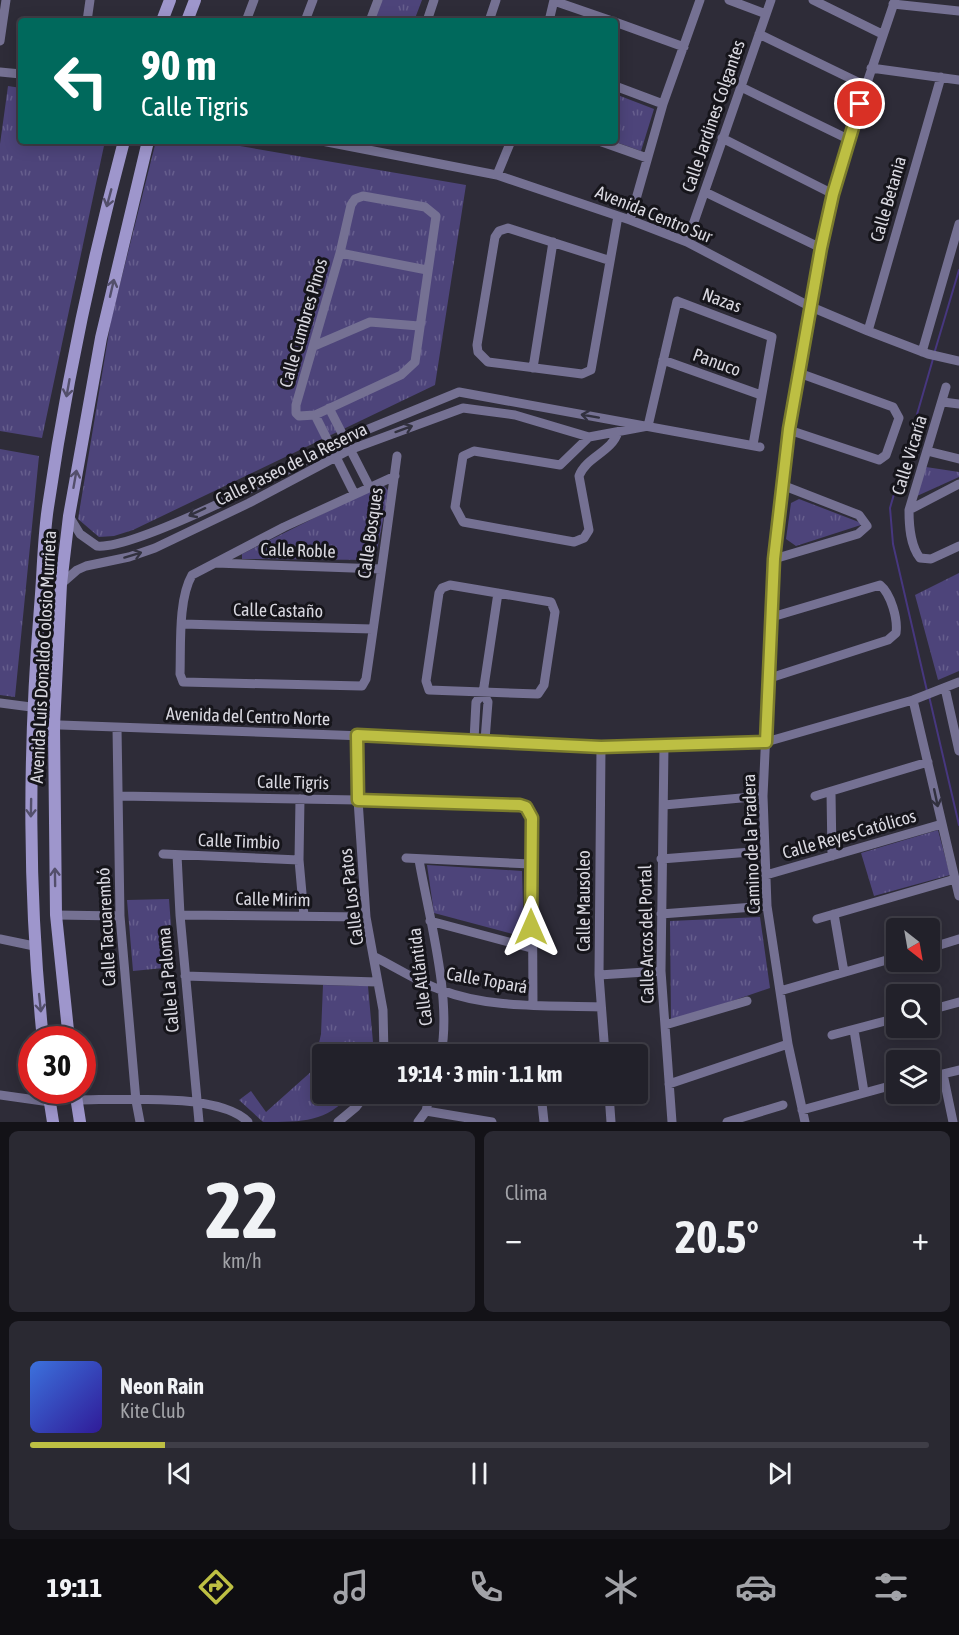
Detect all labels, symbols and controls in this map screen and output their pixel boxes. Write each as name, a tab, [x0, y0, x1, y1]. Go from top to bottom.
street label: Calle Jardines Colgantes	[677, 37, 749, 195]
text: 90 m	[141, 41, 216, 89]
icon: left	[42, 42, 120, 120]
pin	[834, 78, 885, 129]
icon: arrive	[843, 87, 876, 120]
text: Calle Tigris	[141, 91, 249, 122]
street label: Calle Betania	[866, 154, 910, 244]
street label: Avenida Centro Sur	[592, 181, 716, 247]
one-way arrow	[103, 188, 115, 207]
street label: Calle Cumbres Pinos	[275, 256, 331, 390]
one-way arrow	[107, 279, 119, 298]
street label: Nazas	[700, 283, 744, 317]
street label: Panuco	[690, 344, 744, 380]
one-way arrow	[62, 378, 73, 397]
one-way arrow	[581, 410, 601, 421]
street label: Calle Vicaría	[887, 413, 931, 497]
street label: Calle Paseo de la Reserva	[212, 418, 370, 510]
one-way arrow	[394, 423, 413, 434]
one-way arrow	[70, 470, 81, 490]
street label: Calle Bosques	[353, 486, 387, 580]
one-way arrow	[189, 506, 207, 518]
street label: Avenida Luis Donaldo Colosio Murrieta	[26, 530, 60, 784]
street label: Calle Roble	[260, 538, 336, 562]
one-way arrow	[123, 549, 142, 560]
street label: Calle Castaño	[233, 599, 323, 621]
street label: Avenida del Centro Norte	[166, 703, 330, 729]
street label: Calle Tigris	[257, 771, 329, 793]
street label: Camino de la Pradera	[738, 774, 764, 914]
one-way arrow	[931, 788, 942, 807]
one-way arrow	[25, 798, 36, 818]
street label: Calle Reyes Católicos	[780, 805, 918, 863]
street label: Calle Timbio	[198, 829, 280, 853]
street label: Calle Los Patos	[335, 847, 367, 947]
street label: Calle Mausoleo	[573, 850, 594, 952]
street label: Calle Arcos del Portal	[634, 864, 658, 1004]
one-way arrow	[49, 867, 61, 887]
street label: Calle Tacuarembó	[92, 867, 120, 987]
street label: Calle Mirim	[235, 888, 311, 910]
position arrow	[499, 895, 563, 959]
north arrow	[886, 918, 940, 972]
map controls	[886, 918, 940, 1104]
street label: Calle La Paloma	[153, 927, 183, 1033]
street label: Calle Atlántida	[404, 927, 436, 1027]
street label: Calle Topará	[445, 963, 529, 997]
button: search	[886, 984, 940, 1038]
one-way arrow	[34, 993, 45, 1013]
speed limit sign: 30	[18, 1026, 96, 1104]
button: layers	[886, 1050, 940, 1104]
text: 19:14 · 3 min · 1.1 km	[398, 1061, 562, 1087]
text: 22	[205, 1165, 279, 1255]
text: Clima	[505, 1181, 548, 1204]
text: 20.5°	[675, 1211, 759, 1263]
text: −	[505, 1219, 522, 1257]
text: +	[912, 1219, 929, 1257]
text: km/h	[222, 1249, 262, 1272]
text: Neon Rain	[120, 1373, 204, 1399]
text: Kite Club	[120, 1399, 185, 1422]
icon: previous	[163, 1457, 196, 1490]
icon: pause	[463, 1457, 496, 1490]
icon: next	[763, 1457, 796, 1490]
icon: directions	[195, 1566, 237, 1608]
icon: music	[330, 1566, 372, 1608]
icon: phone	[465, 1566, 507, 1608]
icon: climate	[600, 1566, 642, 1608]
icon: car	[735, 1566, 777, 1608]
icon: filters	[870, 1566, 912, 1608]
text: 19:11	[47, 1572, 102, 1603]

